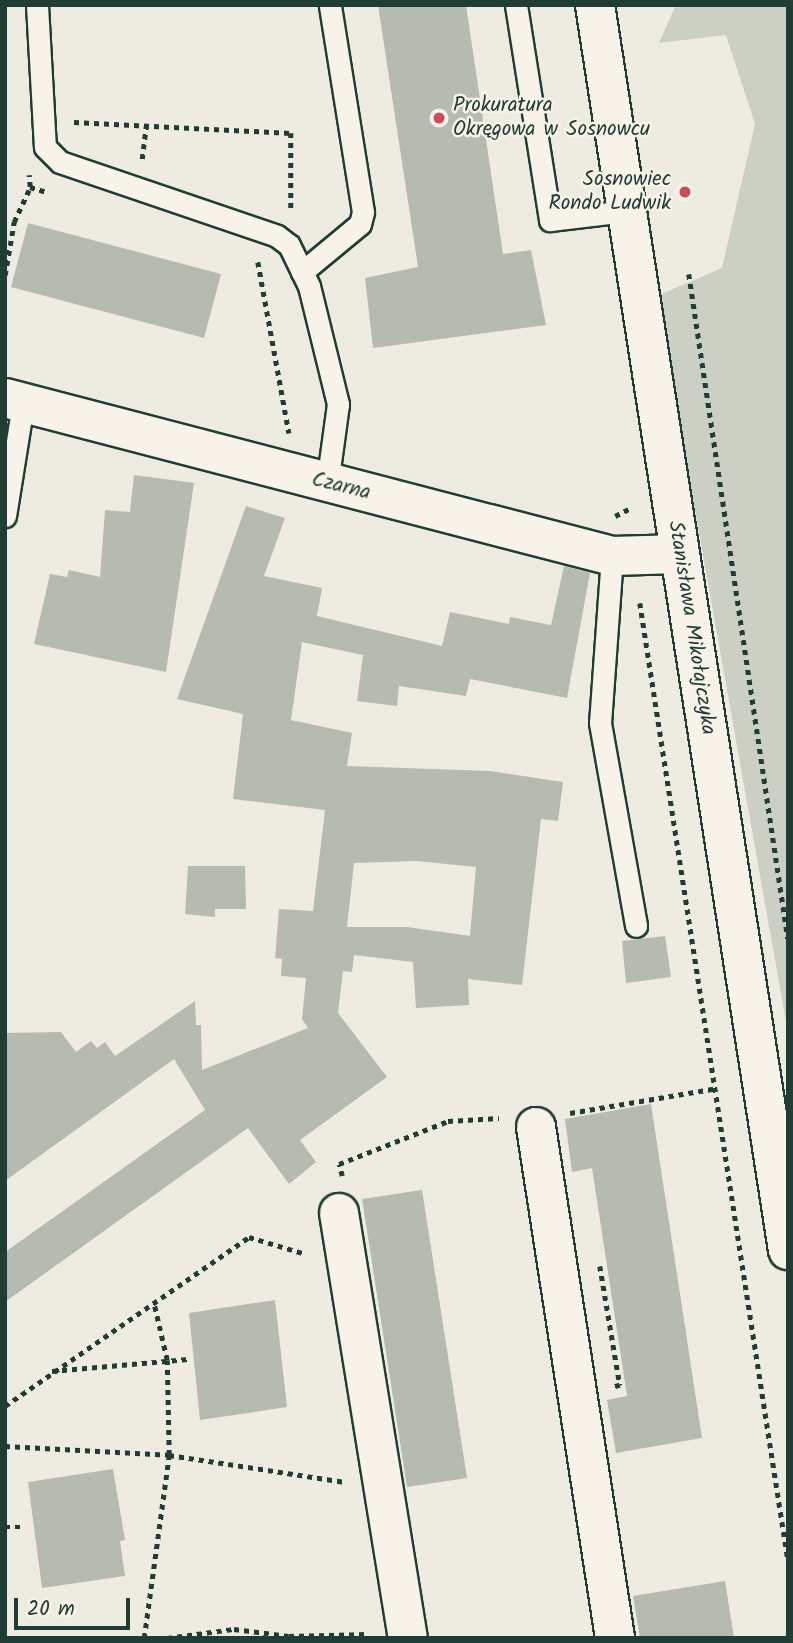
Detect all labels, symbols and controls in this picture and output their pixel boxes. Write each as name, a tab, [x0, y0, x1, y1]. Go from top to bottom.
place label: Prokuratura Okręgowa w Sosnowcu	[453, 93, 650, 143]
marker: Prokuratura Okręgowa w Sosnowcu	[431, 110, 447, 126]
place label: Sosnowiec Rondo Ludwik	[549, 167, 671, 217]
marker: Sosnowiec Rondo Ludwik	[677, 184, 693, 200]
street label: Czarna	[309, 468, 373, 506]
street label: Stanisława Mikołajczyka	[662, 519, 720, 737]
scale bar	[18, 1584, 133, 1628]
text: 20 m	[27, 1593, 75, 1626]

